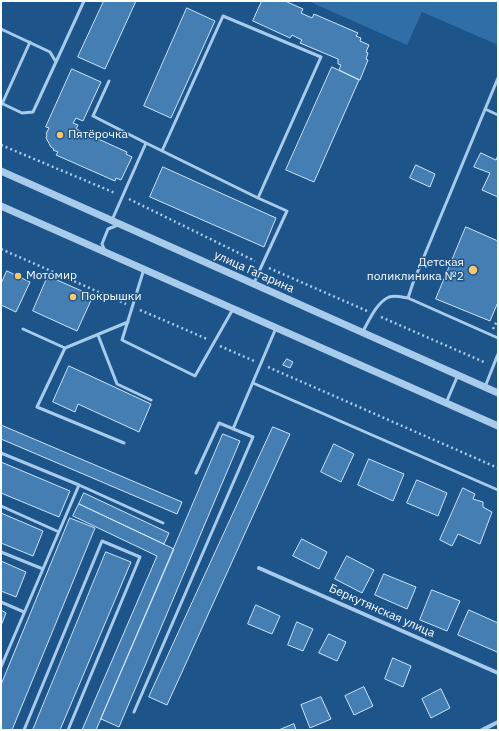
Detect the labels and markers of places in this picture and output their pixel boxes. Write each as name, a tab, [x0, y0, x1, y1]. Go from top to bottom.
place label: Пятёрочка	[68, 128, 128, 142]
marker: Пятёрочка	[55, 130, 65, 140]
place label: Детская поликлиника №2	[367, 256, 464, 284]
marker: Детская поликлиника №2	[467, 264, 479, 276]
place label: Мотомир	[26, 269, 77, 283]
marker: Мотомир	[13, 271, 23, 281]
place label: Покрышки	[81, 290, 142, 304]
marker: Покрышки	[68, 292, 78, 302]

